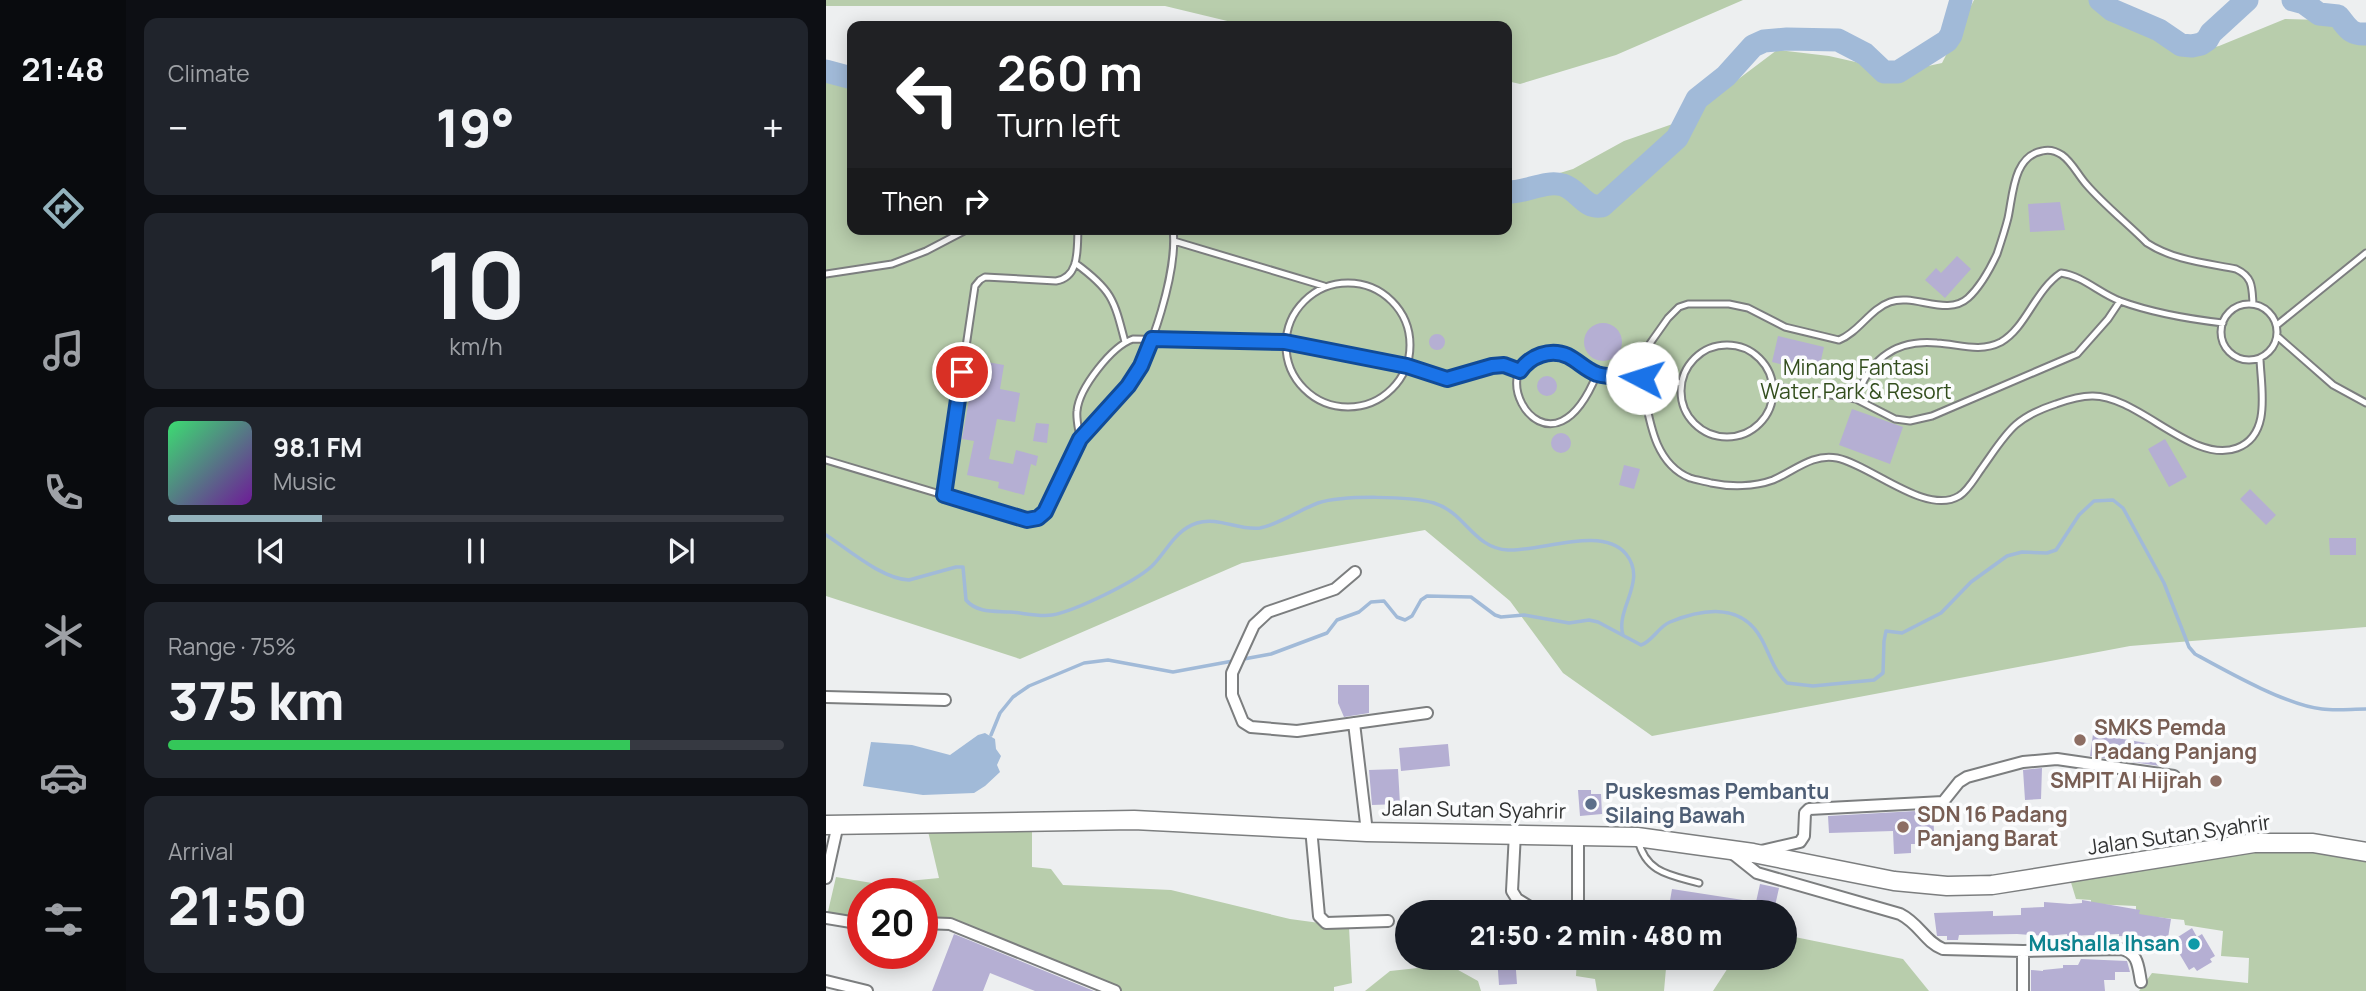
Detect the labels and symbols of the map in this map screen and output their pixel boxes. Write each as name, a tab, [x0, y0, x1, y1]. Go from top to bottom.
position arrow	[1605, 341, 1679, 415]
pin	[932, 342, 992, 402]
park label: Minang Fantasi Water Park & Resort	[1760, 353, 1952, 405]
place label: SMKS Pemda Padang Panjang	[2094, 713, 2257, 765]
marker: SMKS Pemda Padang Panjang	[2072, 732, 2088, 748]
place label: SMPIT Al Hijrah	[2050, 766, 2202, 794]
marker: SMPIT Al Hijrah	[2208, 773, 2224, 789]
place label: Puskesmas Pembantu Silaing Bawah	[1605, 777, 1829, 829]
street label: Jalan Sutan Syahrir	[1382, 793, 1567, 825]
marker: Puskesmas Pembantu Silaing Bawah	[1583, 796, 1599, 812]
place label: SDN 16 Padang Panjang Barat	[1917, 800, 2068, 852]
street label: Jalan Sutan Syahrir	[2086, 807, 2273, 861]
marker: SDN 16 Padang Panjang Barat	[1895, 819, 1911, 835]
speed limit sign: 20	[847, 878, 938, 969]
place label: Mushalla Ihsan	[2029, 929, 2180, 957]
marker: Mushalla Ihsan	[2186, 936, 2202, 952]

